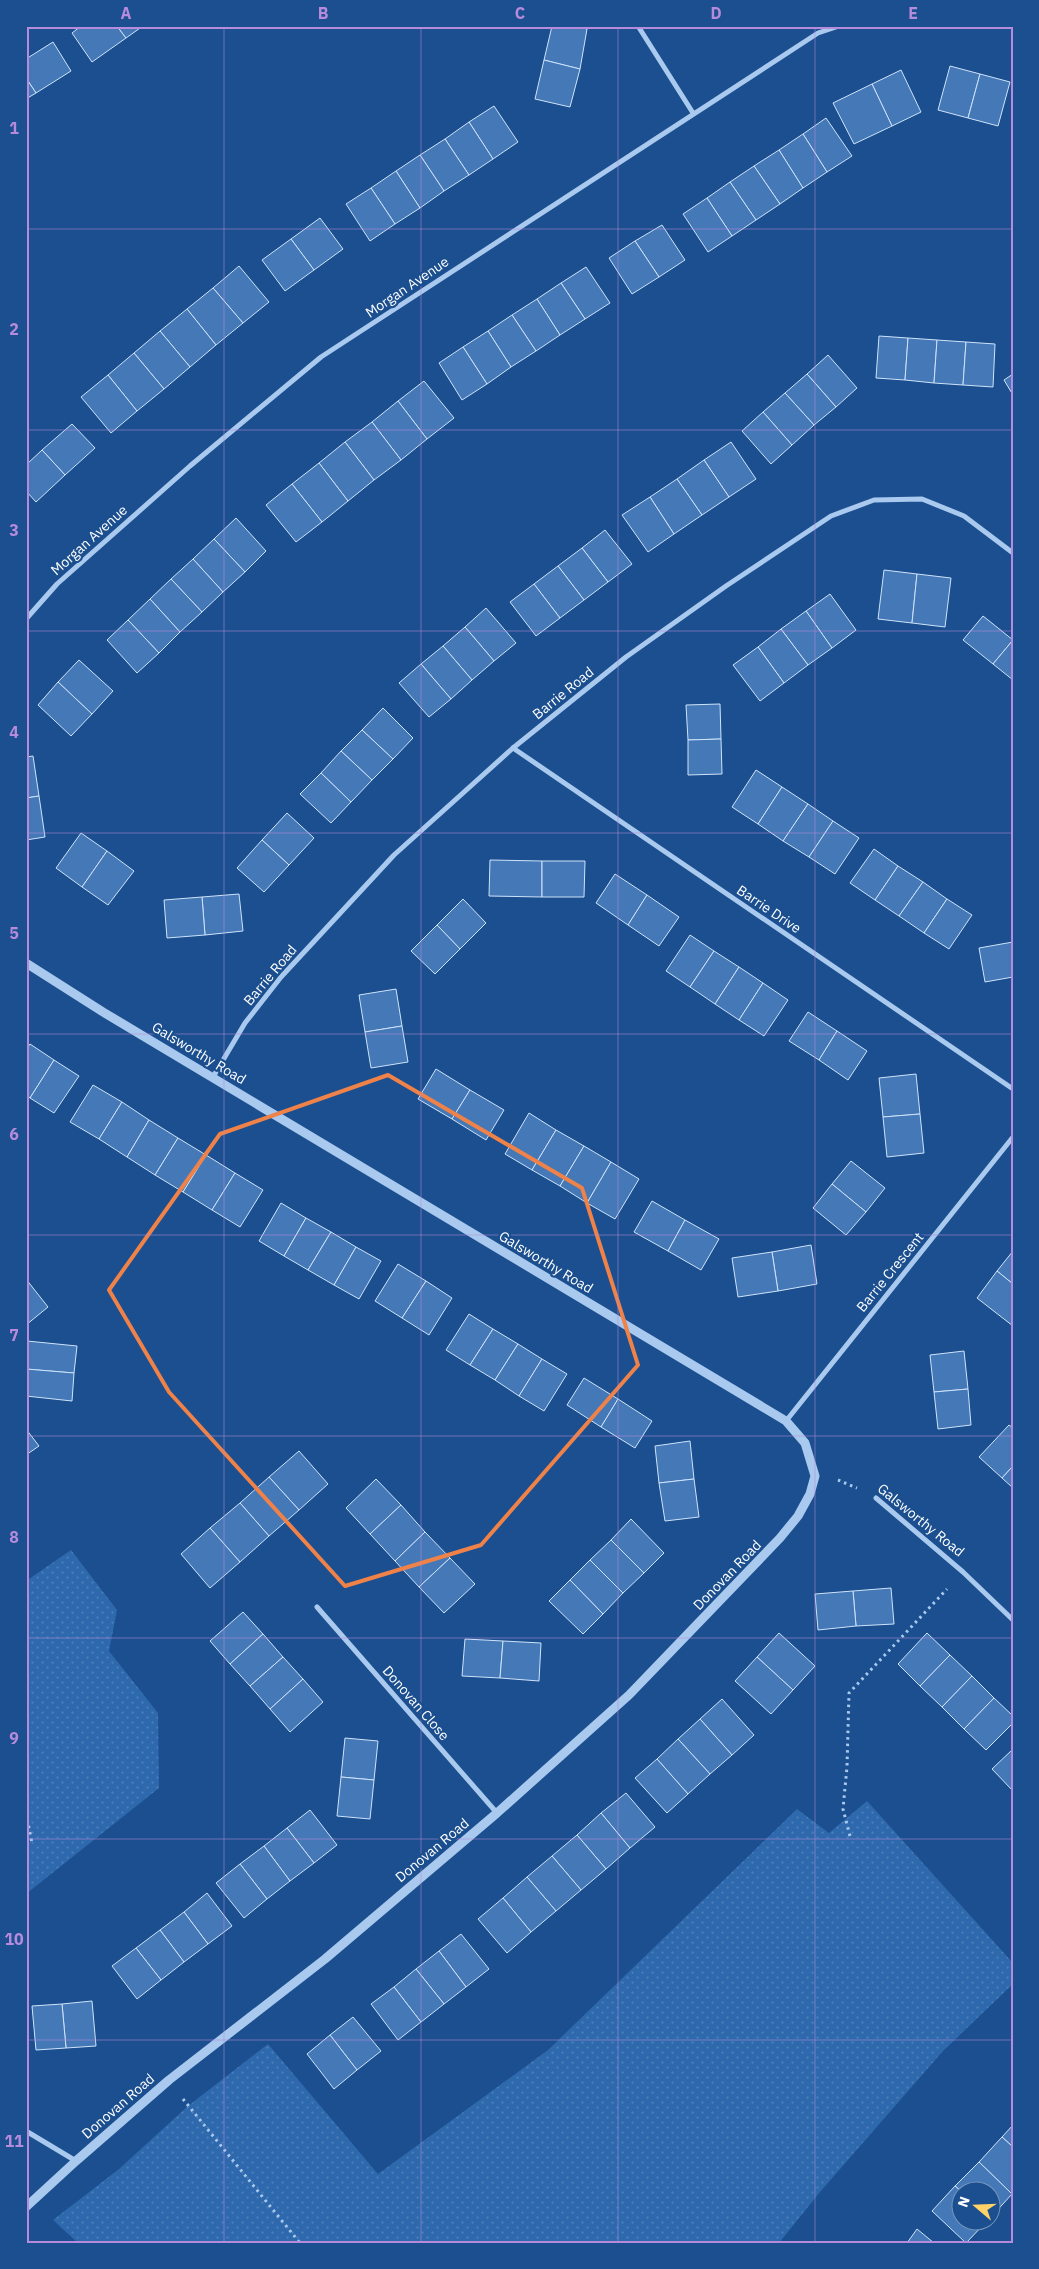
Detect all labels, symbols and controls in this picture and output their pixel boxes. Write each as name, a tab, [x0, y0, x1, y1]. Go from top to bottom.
text: A	[121, 3, 132, 23]
text: B	[318, 3, 329, 23]
text: C	[515, 3, 525, 23]
text: D	[710, 3, 722, 23]
text: E	[908, 3, 918, 23]
text: 1	[9, 118, 19, 138]
street label: Morgan Avenue	[362, 252, 452, 322]
text: 2	[9, 319, 19, 339]
street label: Morgan Avenue	[47, 501, 131, 579]
text: 3	[9, 520, 19, 540]
street label: Barrie Road	[529, 663, 597, 723]
text: 4	[9, 722, 19, 742]
street label: Barrie Drive	[733, 881, 805, 937]
text: 5	[9, 923, 19, 943]
street label: Barrie Road	[239, 941, 301, 1009]
street label: Galsworthy Road	[149, 1018, 249, 1088]
text: 6	[9, 1124, 19, 1144]
street label: Galsworthy Road	[496, 1227, 596, 1297]
street label: Barrie Crescent	[852, 1229, 928, 1315]
text: 7	[9, 1325, 19, 1345]
street label: Galsworthy Road	[874, 1479, 968, 1561]
text: 8	[9, 1527, 19, 1547]
street label: Donovan Road	[689, 1536, 765, 1614]
street label: Donovan Close	[379, 1662, 454, 1744]
text: 9	[9, 1728, 19, 1748]
street label: Donovan Road	[392, 1814, 472, 1886]
text: 10	[4, 1929, 24, 1949]
street label: Donovan Road	[78, 2069, 158, 2143]
text: 11	[4, 2131, 24, 2151]
north arrow	[952, 2182, 1002, 2232]
text: N	[954, 2194, 974, 2209]

